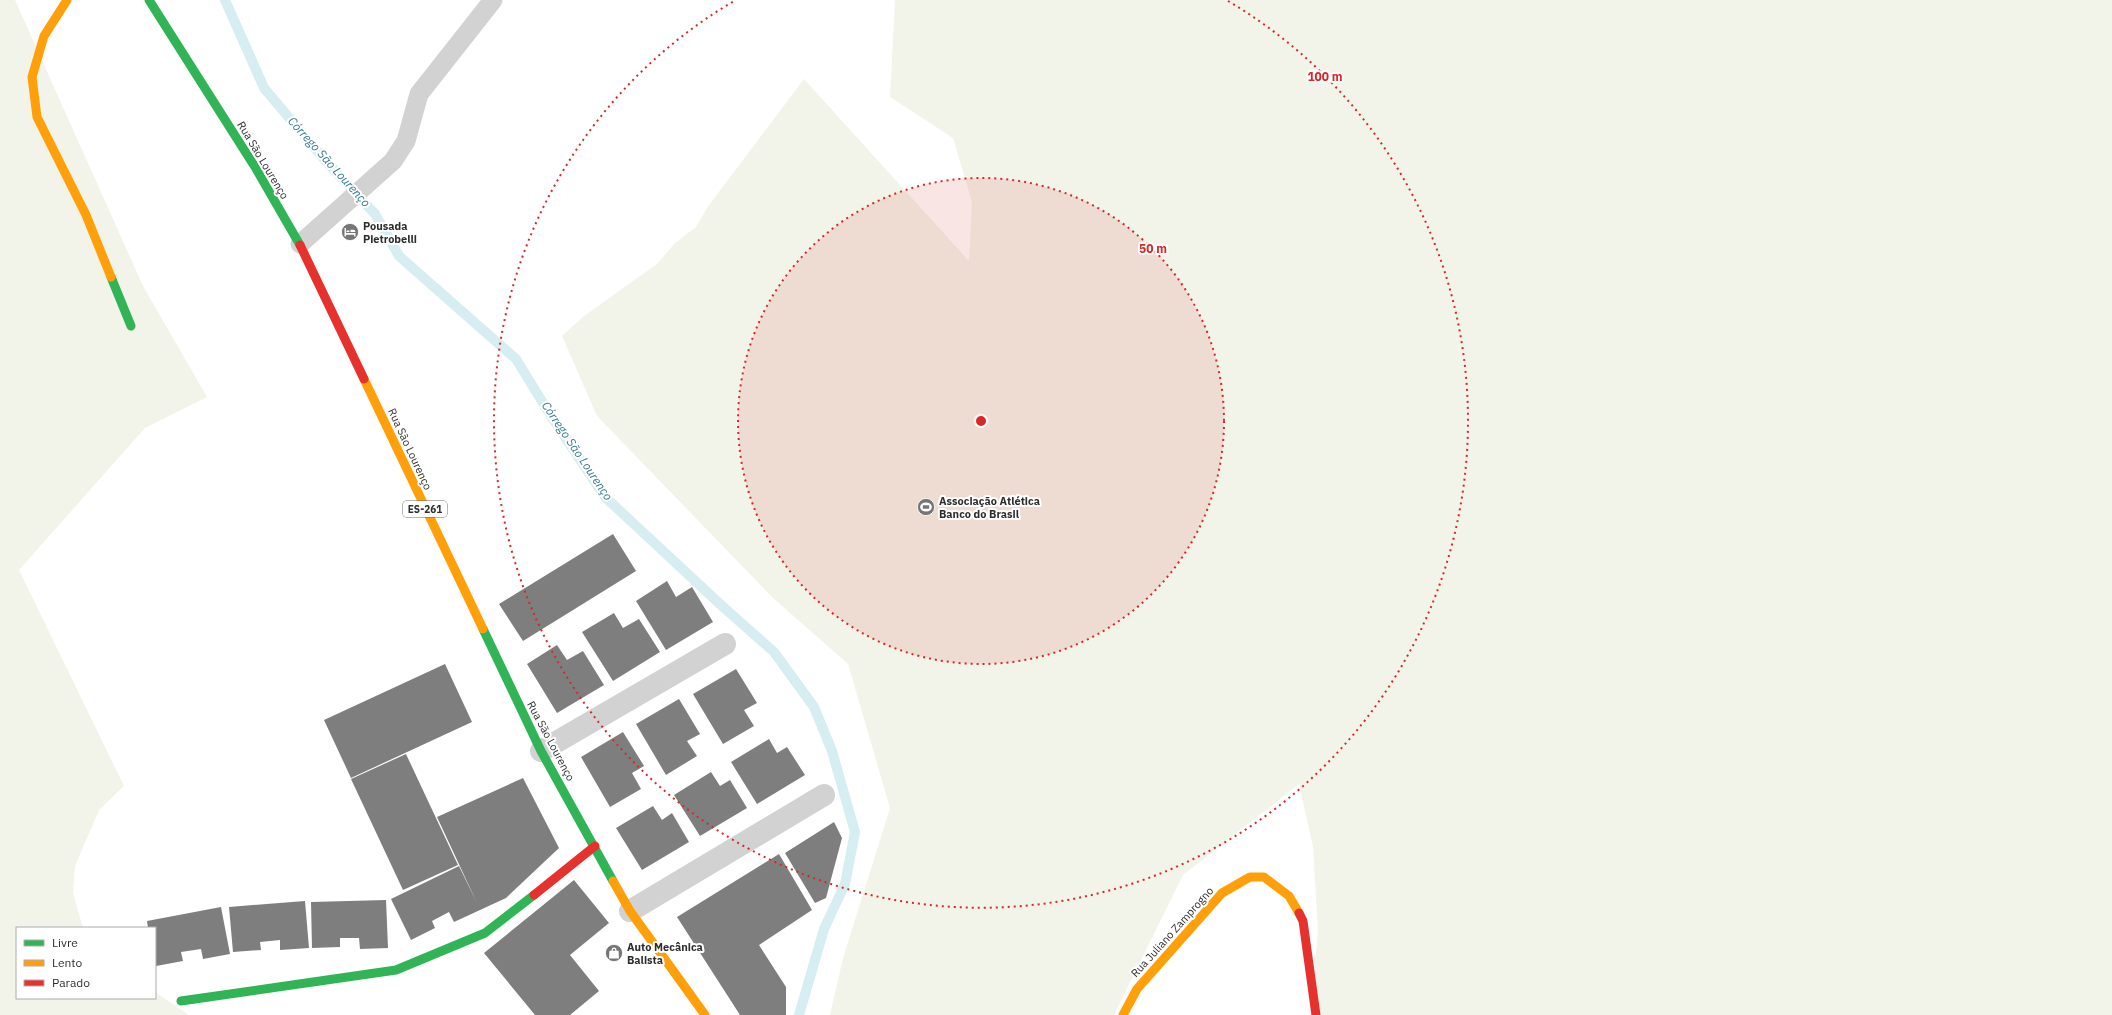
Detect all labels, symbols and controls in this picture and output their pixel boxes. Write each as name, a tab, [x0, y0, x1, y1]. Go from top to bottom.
text: 100 m	[1307, 69, 1343, 84]
water label: Córrego São Lourenço	[285, 114, 374, 210]
street label: Rua São Lourenço	[234, 118, 292, 202]
place label: Pousada Pietrobelli	[363, 219, 417, 246]
hotel icon: Pousada Pietrobelli	[340, 222, 360, 242]
text: 50 m	[1139, 241, 1167, 256]
water label: Córrego São Lourenço	[539, 398, 616, 503]
street label: Rua São Lourenço	[385, 406, 435, 492]
centre of rings	[974, 414, 988, 428]
place label: Associação Atlética Banco do Brasil	[939, 494, 1040, 521]
sports icon: Associação Atlética Banco do Brasil	[916, 497, 936, 517]
road number: ES-261	[403, 501, 447, 517]
street label: Rua São Lourenço	[524, 699, 578, 783]
street label: Rua Juliano Zamprogno	[1128, 884, 1216, 980]
legend	[16, 927, 156, 999]
text: Livre	[52, 935, 78, 950]
place label: Auto Mecânica Balista	[627, 940, 703, 967]
shop icon: Auto Mecânica Balista	[604, 943, 624, 963]
text: Lento	[52, 955, 82, 970]
text: Parado	[52, 975, 90, 990]

